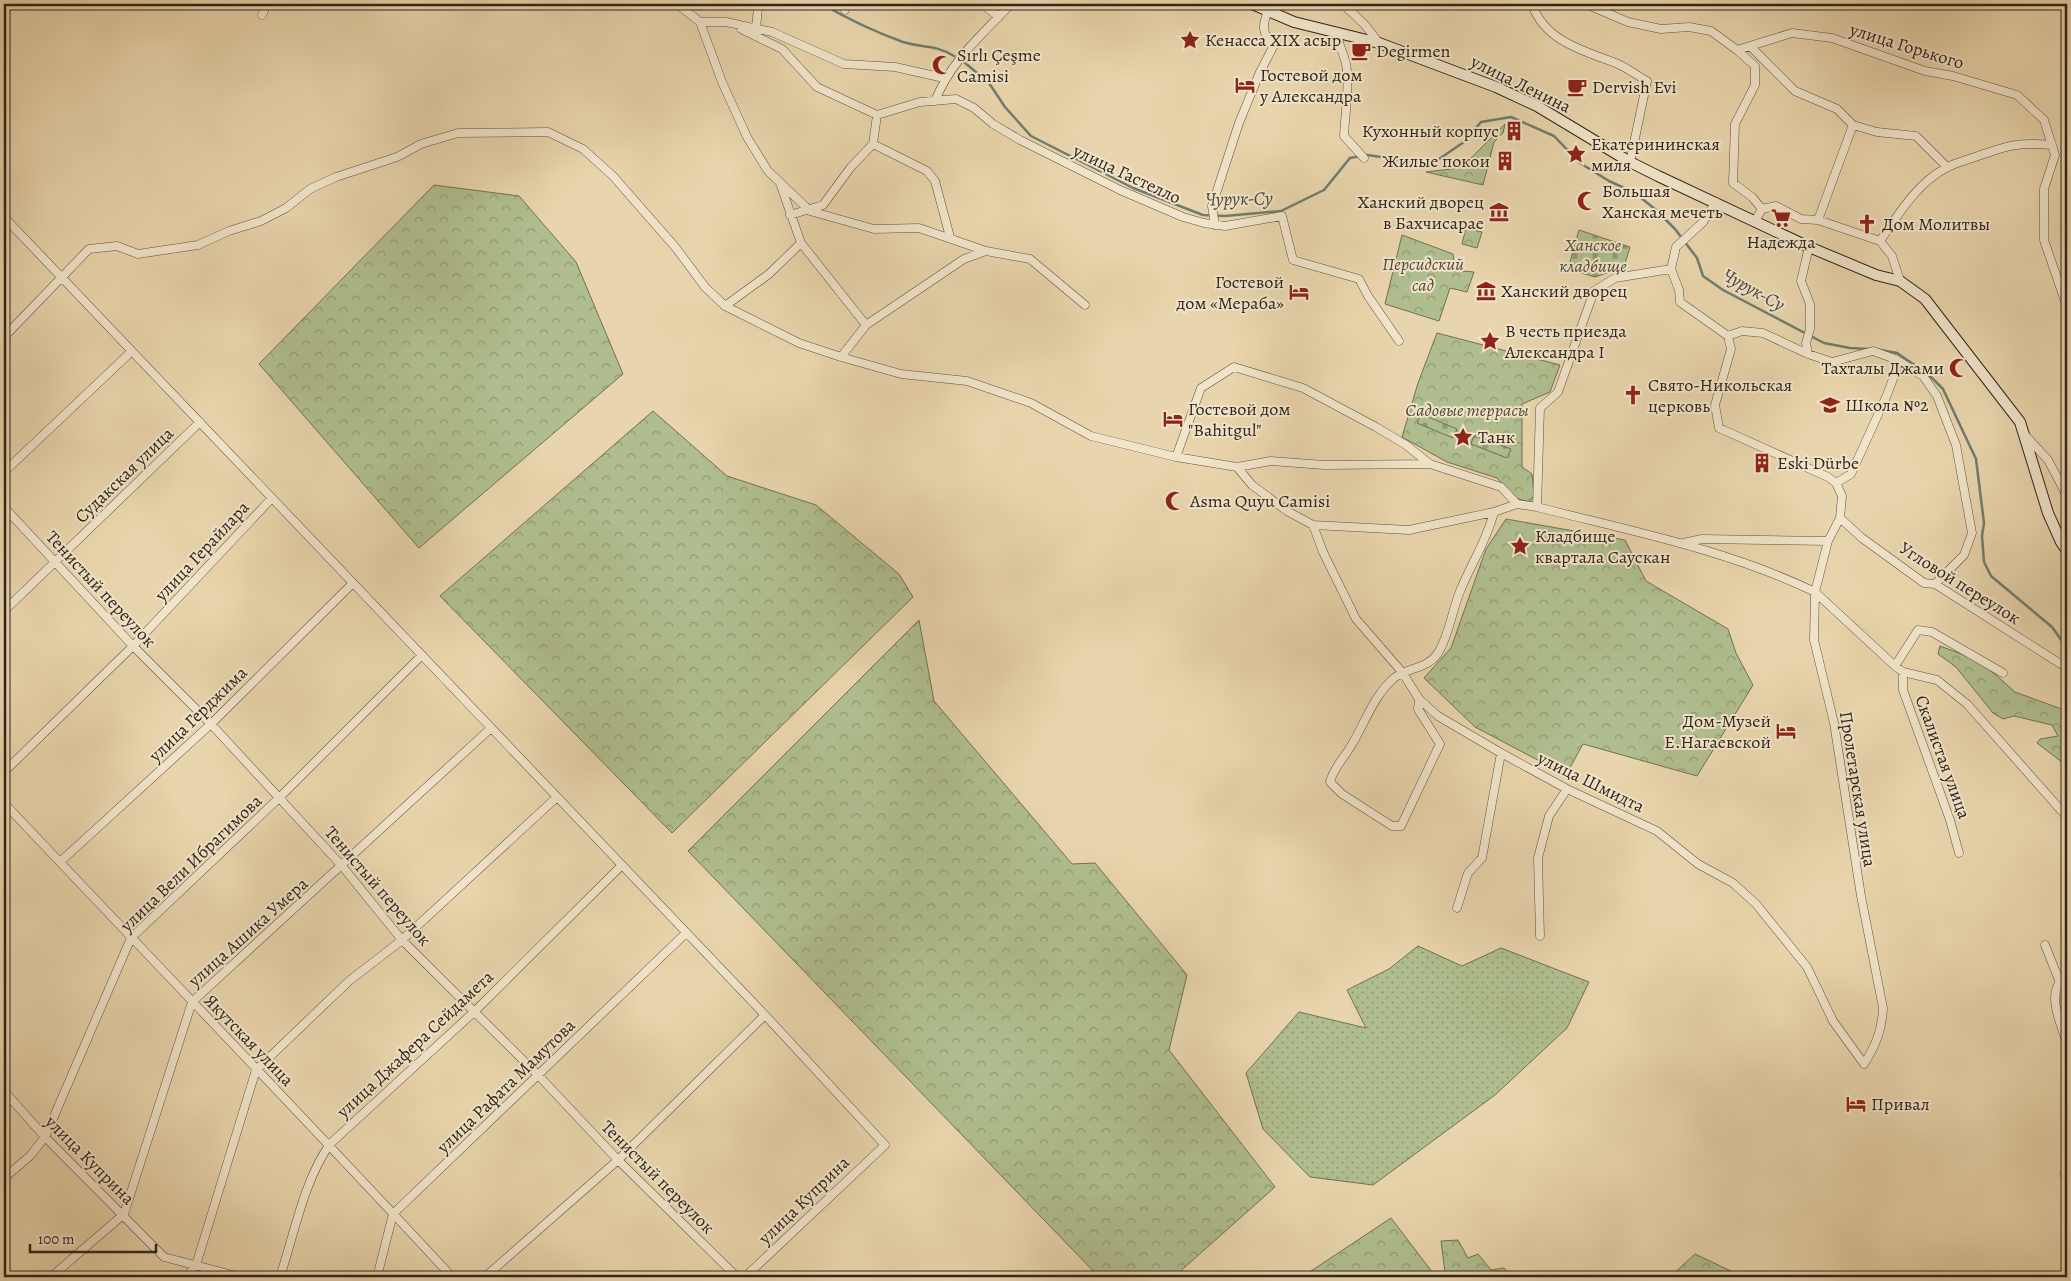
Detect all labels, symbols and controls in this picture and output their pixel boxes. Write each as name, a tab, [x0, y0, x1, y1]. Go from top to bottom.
street label: улица Горького	[1846, 17, 1967, 75]
place label: Кенасса XIX асыр	[1205, 28, 1341, 52]
place icon: Кенасса XIX асыр	[1179, 29, 1201, 51]
place label: Degirmen	[1376, 39, 1451, 63]
cafe icon: Degirmen	[1350, 40, 1372, 62]
place label: Sırlı Çeşme Camisi	[957, 43, 1041, 88]
street label: улица Ленина	[1466, 49, 1576, 119]
mosque icon: Sırlı Çeşme Camisi	[931, 54, 953, 76]
place label: Гостевой дом у Александра	[1259, 63, 1363, 108]
hotel icon: Гостевой дом у Александра	[1234, 74, 1256, 96]
place label: Dervish Evi	[1592, 75, 1677, 99]
cafe icon: Dervish Evi	[1566, 76, 1588, 98]
place label: Кухонный корпус	[1362, 119, 1499, 143]
building icon: Кухонный корпус	[1503, 120, 1525, 142]
place label: Екатерининская миля	[1591, 132, 1720, 177]
street label: улица Гастелло	[1068, 138, 1185, 210]
place icon: Екатерининская миля	[1565, 143, 1587, 165]
place label: Жилые покои	[1382, 149, 1490, 173]
building icon: Жилые покои	[1494, 150, 1516, 172]
place label: Большая Ханская мечеть	[1602, 179, 1723, 224]
water label: Чурук-Су	[1205, 185, 1273, 213]
place label: Ханский дворец в Бахчисарае	[1358, 190, 1484, 235]
mosque icon: Большая Ханская мечеть	[1576, 190, 1598, 212]
museum icon: Ханский дворец в Бахчисарае	[1488, 201, 1510, 223]
supermarket icon: Надежда	[1770, 207, 1792, 229]
place label: Дом Молитвы	[1882, 212, 1990, 236]
church icon: Дом Молитвы	[1856, 213, 1878, 235]
place label: Надежда	[1747, 230, 1816, 254]
park label: Ханское кладбище	[1559, 233, 1627, 278]
park label: Персидский сад	[1382, 252, 1464, 297]
water label: Чурук-Су	[1718, 262, 1789, 318]
place label: Гостевой дом «Мераба»	[1175, 270, 1284, 315]
place label: Ханский дворец	[1501, 279, 1627, 303]
museum icon: Ханский дворец	[1475, 280, 1497, 302]
hotel icon: Гостевой дом «Мераба»	[1288, 281, 1310, 303]
place label: В честь приезда Александра I	[1504, 319, 1627, 364]
place icon: В честь приезда Александра I	[1479, 330, 1501, 352]
place label: Тахталы Джами	[1822, 356, 1944, 380]
mosque icon: Тахталы Джами	[1948, 357, 1970, 379]
place label: Свято-Никольская церковь	[1648, 373, 1792, 418]
church icon: Свято-Никольская церковь	[1622, 384, 1644, 406]
place label: Школа №2	[1845, 393, 1929, 417]
school or university icon: Школа №2	[1819, 394, 1841, 416]
place label: Гостевой дом "Bahitgul"	[1188, 397, 1291, 442]
park label: Садовые террасы	[1405, 398, 1529, 422]
hotel icon: Гостевой дом "Bahitgul"	[1162, 408, 1184, 430]
street label: Судакская улица	[69, 421, 179, 528]
place label: Танк	[1478, 425, 1515, 449]
place icon: Танк	[1452, 426, 1474, 448]
place label: Eski Dürbe	[1777, 451, 1859, 475]
building icon: Eski Dürbe	[1751, 452, 1773, 474]
place label: Asma Quyu Camisi	[1189, 489, 1330, 513]
mosque icon: Asma Quyu Camisi	[1164, 490, 1186, 512]
street label: улица Герайлара	[149, 495, 255, 607]
place label: Кладбище квартала Саускан	[1535, 524, 1670, 569]
street label: Тенистый переулок	[41, 525, 161, 653]
place icon: Кладбище квартала Саускан	[1509, 535, 1531, 557]
street label: Угловой переулок	[1895, 536, 2025, 630]
street label: улица Герджима	[143, 660, 253, 768]
street label: Скалистая улица	[1909, 692, 1977, 823]
place label: Дом-Музей Е.Нагаевской	[1664, 709, 1771, 754]
street label: Пролетарская улица	[1834, 709, 1882, 869]
hotel icon: Дом-Музей Е.Нагаевской	[1775, 720, 1797, 742]
street label: улица Шмидта	[1533, 745, 1649, 819]
street label: улица Вели Ибрагимова	[114, 789, 268, 938]
street label: Тенистый переулок	[319, 821, 437, 951]
street label: улица Ашика Умера	[182, 871, 314, 993]
street label: улица Джафера Сейдамета	[331, 964, 499, 1124]
street label: Якутская улица	[199, 989, 300, 1092]
street label: улица Рафата Мамутова	[431, 1013, 581, 1159]
place label: Привал	[1871, 1092, 1930, 1116]
hotel icon: Привал	[1845, 1093, 1867, 1115]
street label: улица Куприна	[39, 1109, 141, 1211]
street label: Тенистый переулок	[596, 1115, 720, 1239]
street label: улица Куприна	[753, 1150, 855, 1250]
scale bar	[30, 1221, 156, 1253]
text: 100 m	[38, 1229, 75, 1249]

